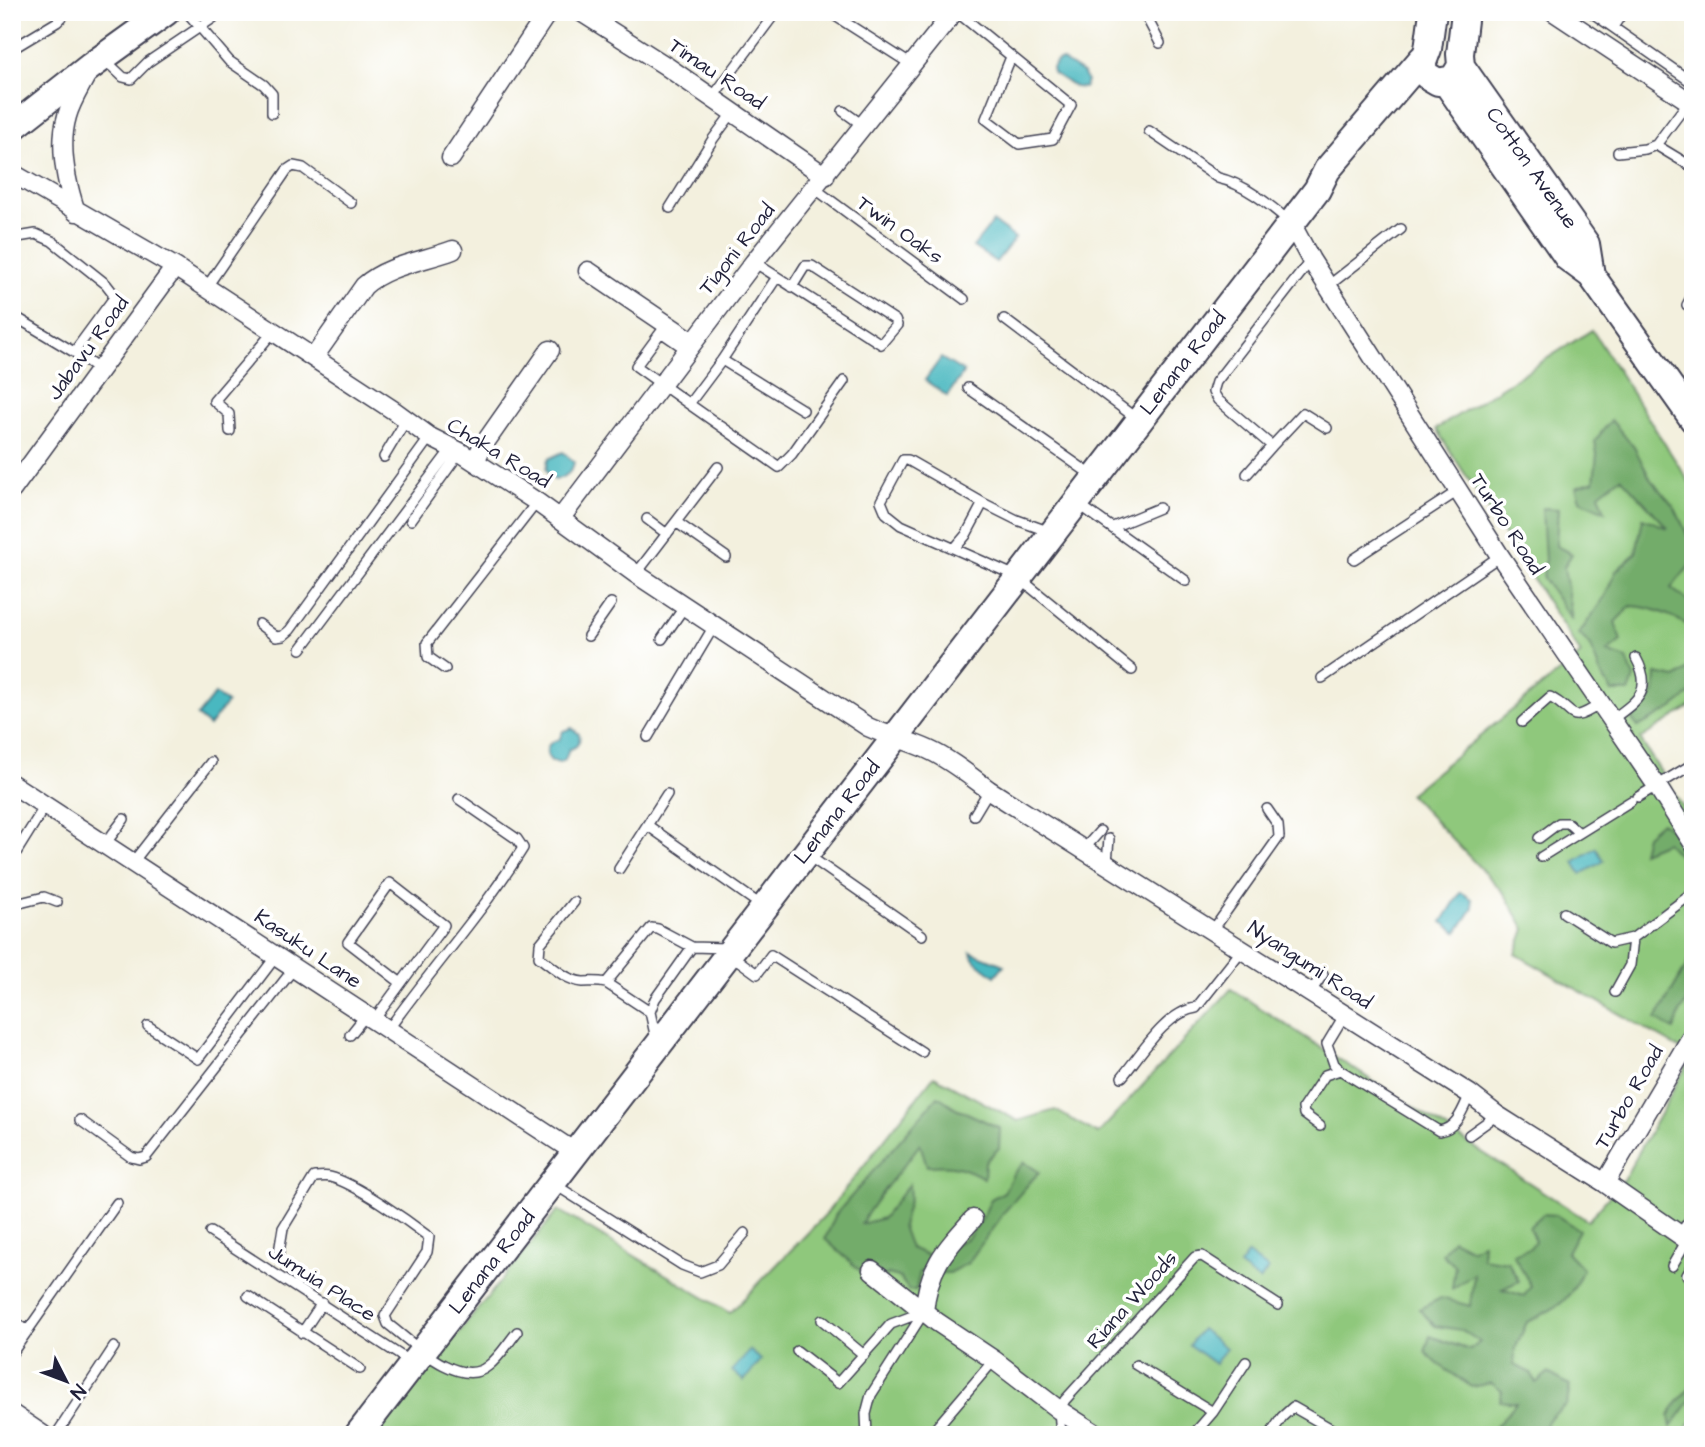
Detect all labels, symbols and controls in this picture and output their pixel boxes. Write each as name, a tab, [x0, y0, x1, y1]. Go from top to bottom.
street label: Timau Road	[663, 31, 771, 117]
street label: Cotton Avenue	[1479, 101, 1585, 235]
street label: Twin Oaks	[851, 189, 949, 271]
street label: Tigoni Road	[692, 197, 784, 302]
street label: Jabavu Road	[40, 290, 136, 406]
street label: Lenana Road	[1133, 305, 1233, 421]
street label: Chaka Road	[442, 411, 556, 495]
street label: Turbo Road	[1463, 468, 1551, 581]
street label: Lenana Road	[787, 754, 887, 870]
street label: Kasuku Lane	[249, 902, 367, 996]
street label: Nyangumi Road	[1241, 914, 1378, 1018]
street label: Turbo Road	[1588, 1040, 1671, 1154]
street label: Lenana Road	[442, 1204, 542, 1320]
street label: Jumuia Place	[262, 1237, 382, 1329]
street label: Riana Woods	[1080, 1245, 1184, 1355]
north arrow	[32, 1346, 102, 1416]
text: N	[63, 1378, 92, 1405]

